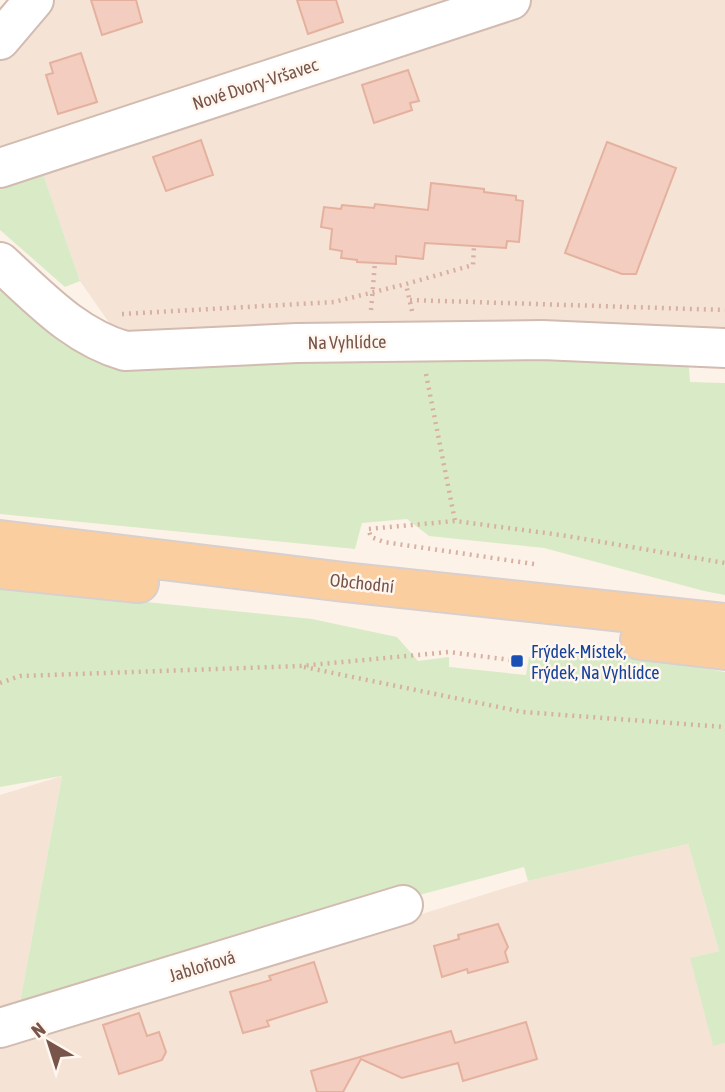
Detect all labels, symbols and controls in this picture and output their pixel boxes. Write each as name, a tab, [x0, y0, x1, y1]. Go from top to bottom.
street label: Nové Dvory-Vršavec	[190, 54, 321, 114]
street label: Na Vyhlídce	[307, 331, 387, 353]
street label: Obchodní	[329, 569, 395, 597]
place label: Frýdek-Místek, Frýdek, Na Vyhlídce	[531, 641, 659, 683]
marker: Frýdek-Místek, Frýdek, Na Vyhlídce	[509, 653, 525, 669]
street label: Jabloňová	[166, 946, 238, 986]
north arrow	[14, 1008, 84, 1078]
text: N	[27, 1018, 50, 1042]

